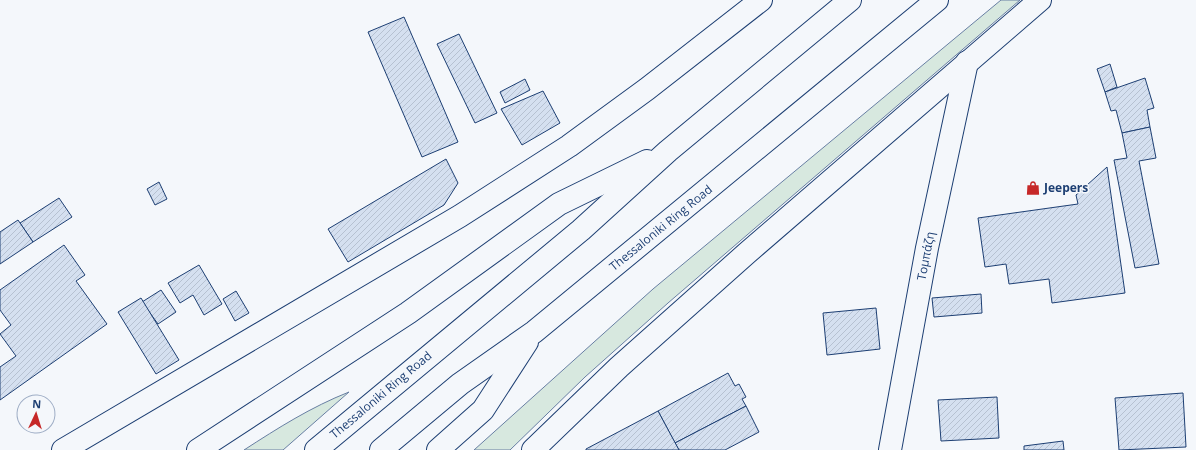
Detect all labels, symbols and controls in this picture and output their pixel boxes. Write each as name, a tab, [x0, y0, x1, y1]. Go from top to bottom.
place label: Jeepers	[1043, 179, 1088, 196]
shop icon: Jeepers	[1025, 180, 1041, 196]
street label: Thessaloniki Ring Road	[606, 181, 716, 274]
street label: Τομπάζη	[912, 230, 939, 282]
street label: Thessaloniki Ring Road	[326, 347, 435, 442]
north arrow	[16, 394, 56, 434]
text: N	[32, 396, 42, 411]

